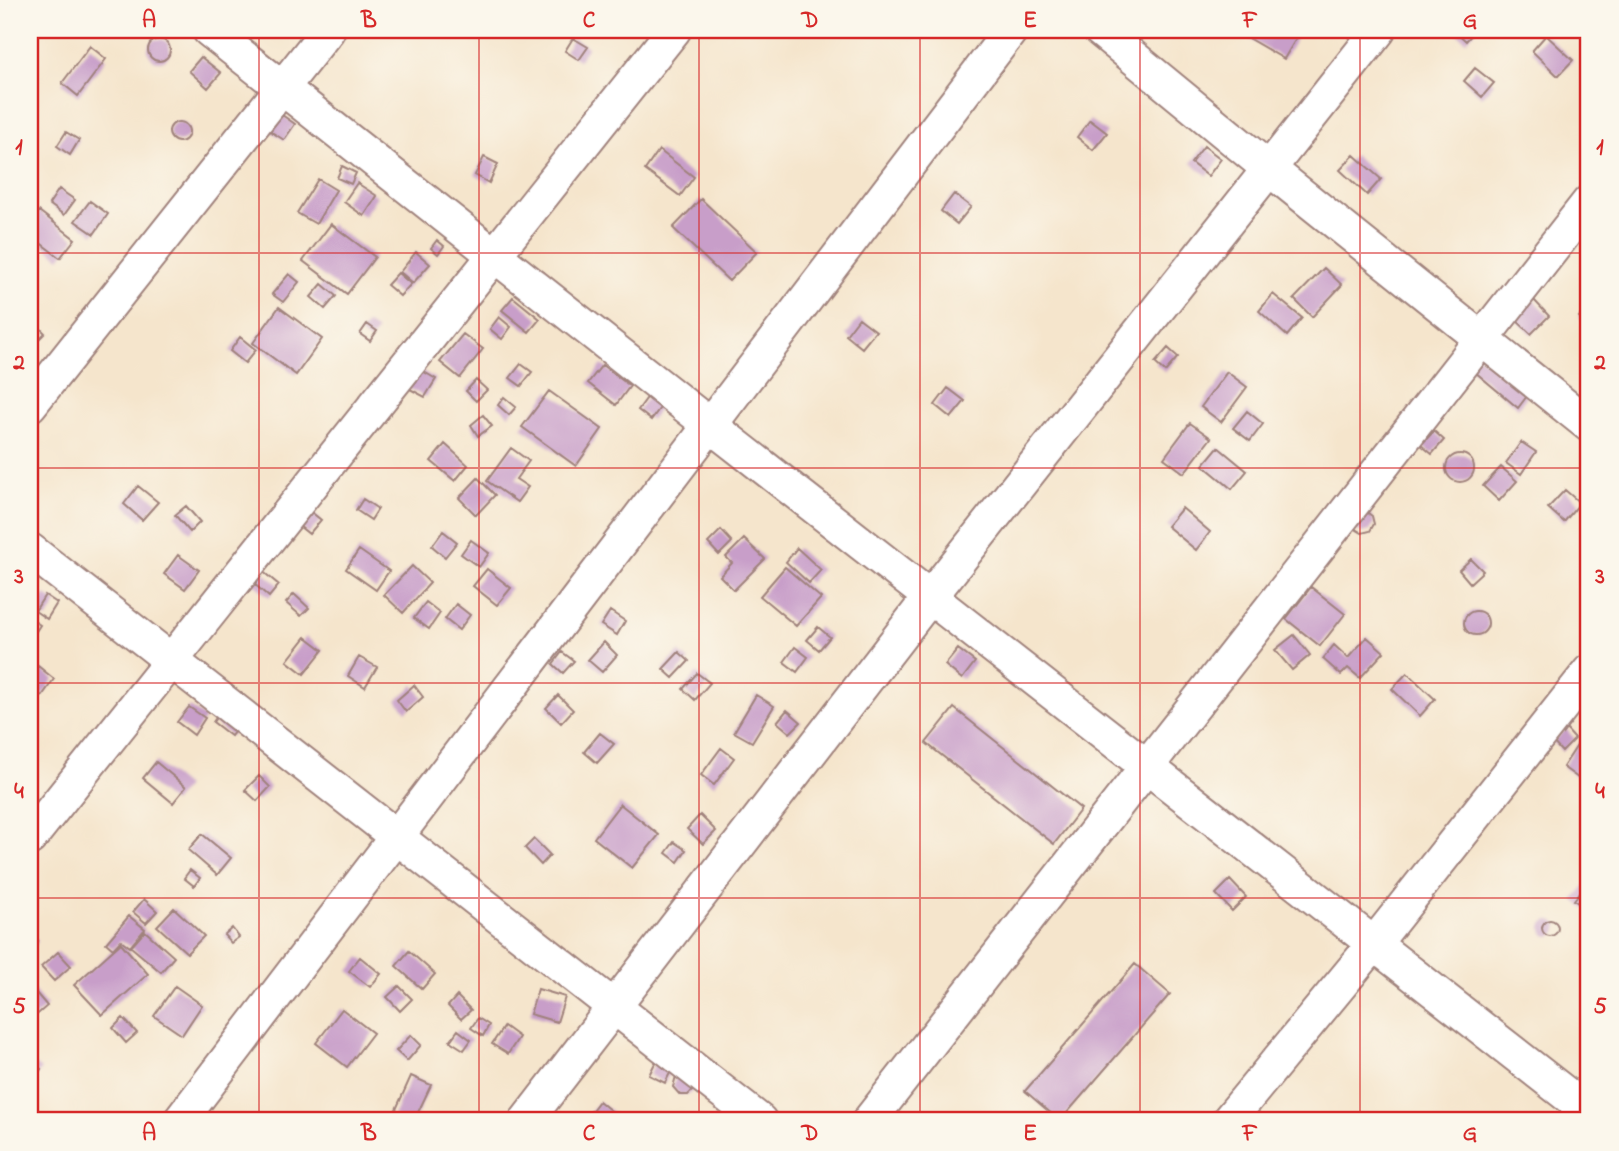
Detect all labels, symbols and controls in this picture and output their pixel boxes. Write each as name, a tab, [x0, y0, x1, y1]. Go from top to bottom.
text: A	[142, 5, 156, 38]
text: B	[360, 5, 377, 38]
text: C	[583, 5, 596, 38]
text: D	[801, 5, 818, 38]
text: E	[1023, 5, 1037, 38]
text: F	[1242, 5, 1258, 38]
text: G	[1463, 5, 1477, 38]
text: 1	[15, 132, 23, 165]
text: 1	[1596, 132, 1604, 165]
text: 2	[12, 347, 25, 380]
text: 2	[1593, 347, 1606, 380]
text: 3	[13, 561, 24, 594]
text: 3	[1594, 561, 1605, 594]
text: 4	[14, 776, 24, 809]
text: 4	[1595, 776, 1605, 809]
text: 5	[12, 991, 26, 1024]
text: 5	[1593, 991, 1607, 1024]
text: A	[142, 1118, 156, 1151]
text: B	[360, 1118, 377, 1151]
text: C	[583, 1118, 596, 1151]
text: D	[801, 1118, 818, 1151]
text: E	[1023, 1118, 1037, 1151]
text: F	[1242, 1118, 1258, 1151]
text: G	[1463, 1118, 1477, 1151]

